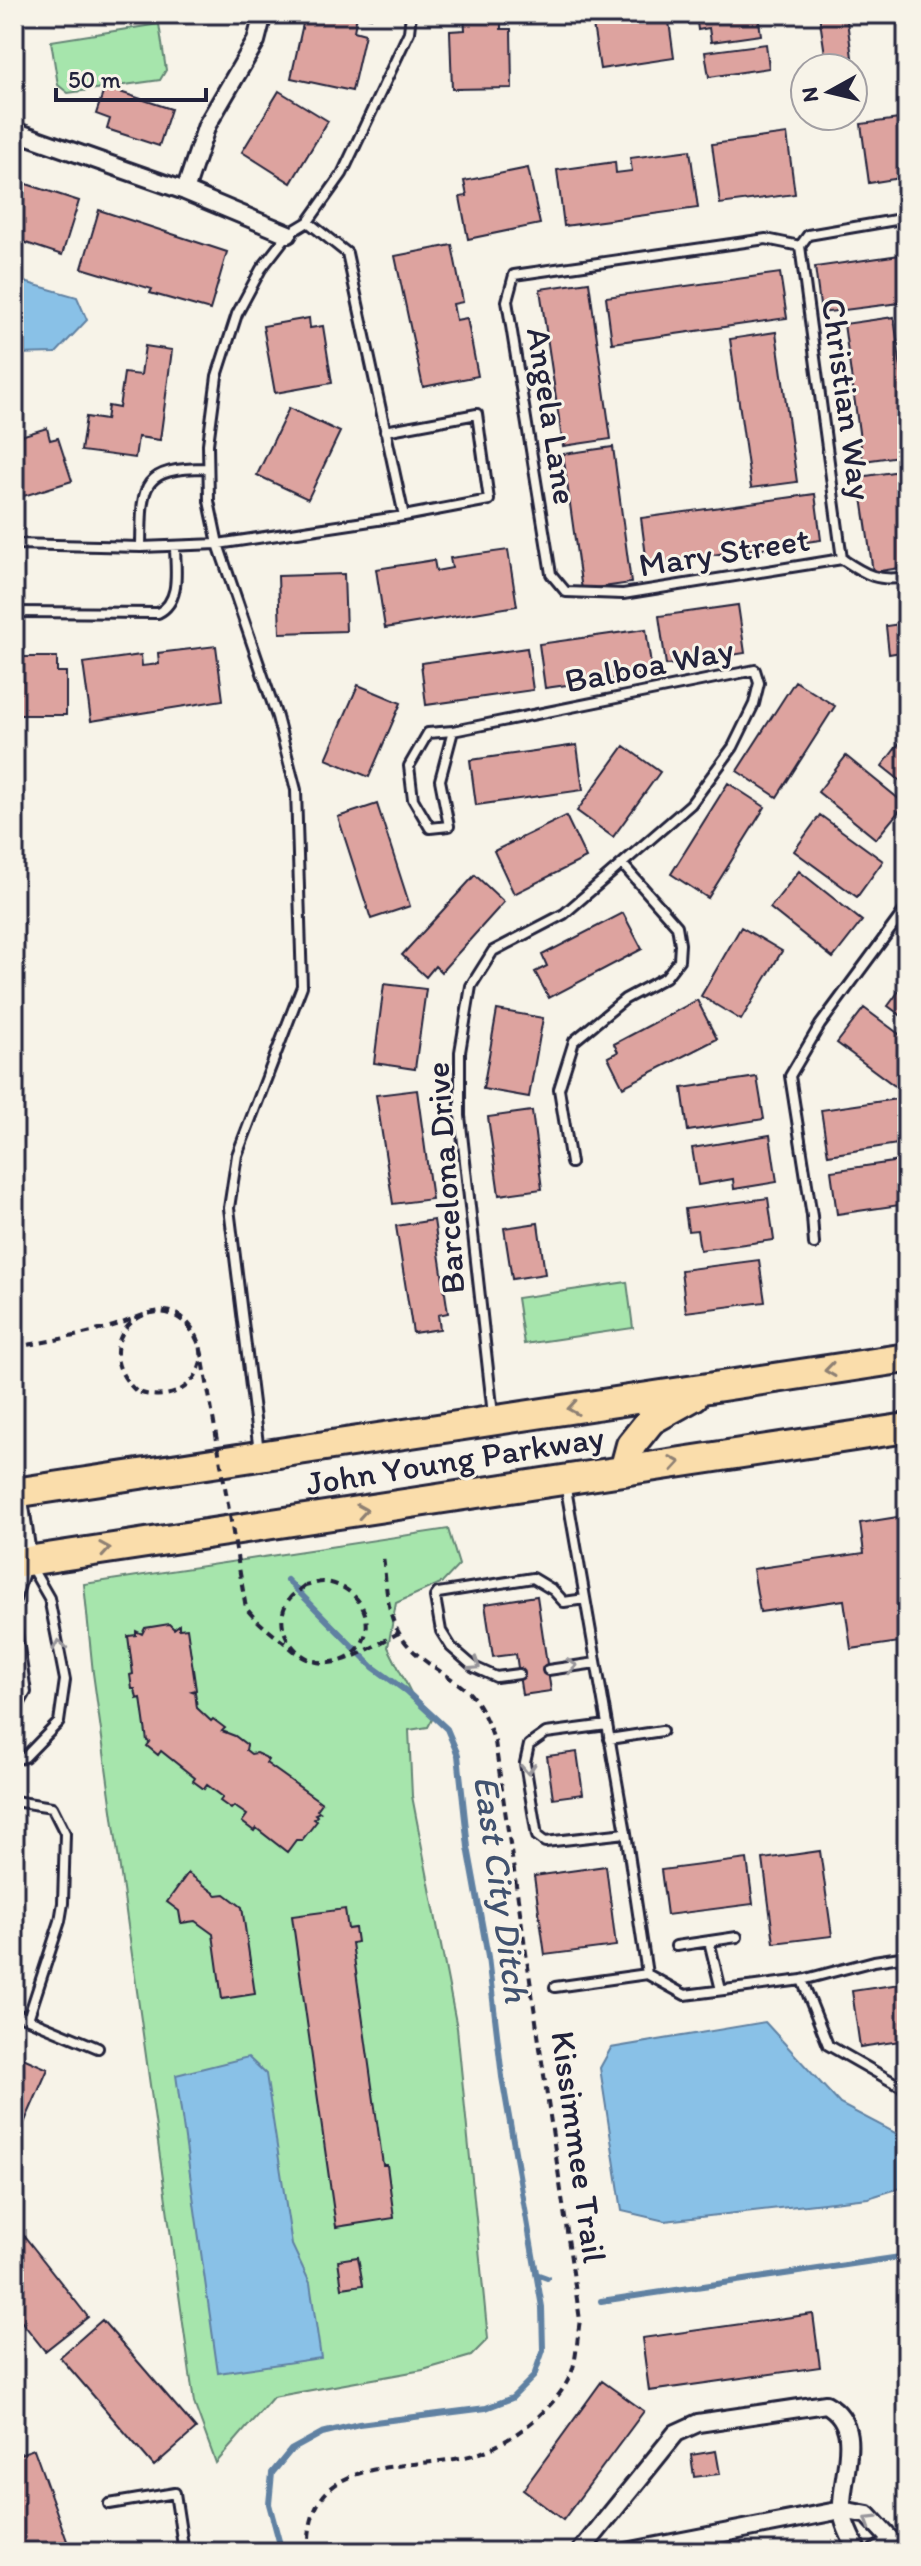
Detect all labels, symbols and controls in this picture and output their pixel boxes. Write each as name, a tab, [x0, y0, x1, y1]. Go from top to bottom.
scale bar	[56, 52, 206, 102]
north arrow	[789, 52, 869, 132]
text: 50 m	[68, 65, 121, 94]
text: N	[795, 85, 824, 104]
street label: Christian Way	[813, 295, 881, 503]
street label: Angela Lane	[518, 325, 586, 507]
street label: Mary Street	[636, 518, 812, 586]
street label: Balboa Way	[561, 629, 737, 701]
street label: Barcelona Drive	[416, 1061, 474, 1295]
one-way arrow	[823, 1361, 837, 1378]
one-way arrow	[566, 1399, 580, 1416]
street label: John Young Parkway	[303, 1416, 607, 1504]
one-way arrow	[668, 1455, 682, 1472]
one-way arrow	[355, 1503, 369, 1520]
one-way arrow	[98, 1541, 112, 1558]
one-way arrow	[52, 1639, 69, 1652]
one-way arrow	[466, 1655, 480, 1670]
one-way arrow	[565, 1658, 579, 1675]
one-way arrow	[519, 1762, 536, 1775]
water label: East City Ditch	[465, 1773, 539, 2006]
street label: Kissimmee Trail	[542, 2028, 616, 2266]
one-way arrow	[865, 2515, 879, 2530]

